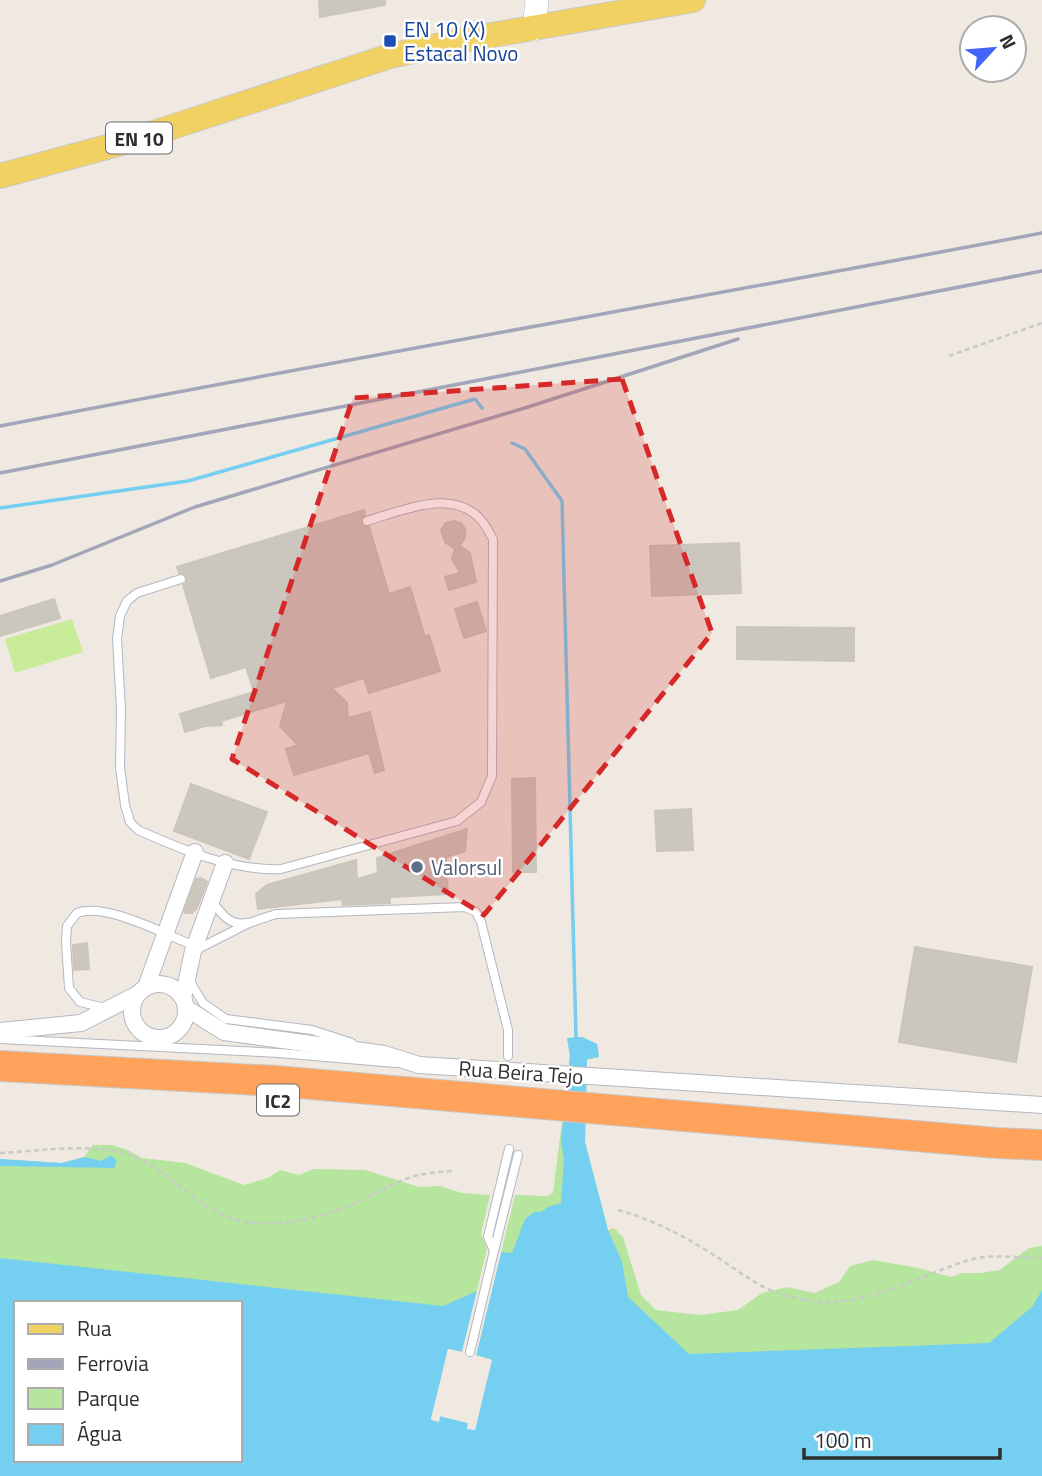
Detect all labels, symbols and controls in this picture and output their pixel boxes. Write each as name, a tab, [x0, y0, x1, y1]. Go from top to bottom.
place label: EN 10 (X) Estacal Novo	[404, 13, 518, 69]
north arrow	[958, 14, 1028, 84]
text: N	[993, 29, 1025, 54]
marker: EN 10 (X) Estacal Novo	[382, 33, 398, 49]
road number: EN 10	[106, 122, 172, 154]
place label: Valorsul	[431, 851, 502, 883]
marker: Valorsul	[409, 859, 425, 875]
street label: Rua Beira Tejo	[457, 1052, 585, 1092]
road number: IC2	[257, 1084, 299, 1116]
legend	[14, 1301, 242, 1462]
text: Rua	[77, 1312, 112, 1344]
text: Ferrovia	[77, 1347, 149, 1379]
text: Parque	[77, 1382, 140, 1414]
scale bar	[804, 1416, 1000, 1460]
text: Água	[77, 1417, 122, 1449]
text: 100 m	[814, 1424, 871, 1456]

